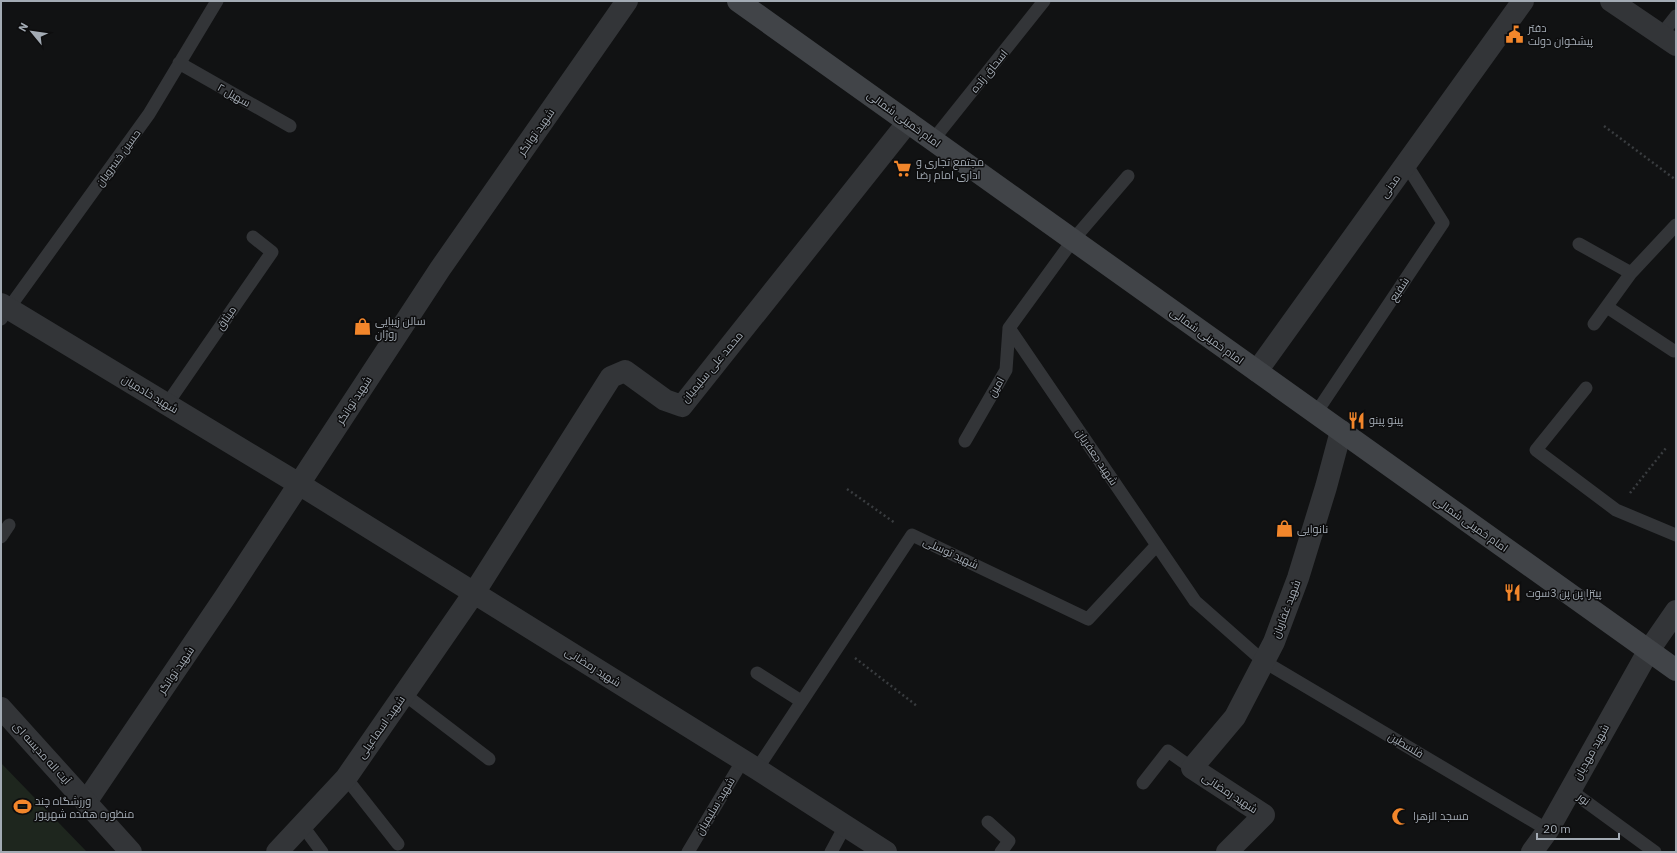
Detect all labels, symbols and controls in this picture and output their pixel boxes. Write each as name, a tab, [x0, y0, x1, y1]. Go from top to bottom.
north arrow	[12, 12, 52, 52]
text: N	[15, 20, 31, 34]
place label: دفتر پیشخوان دولت	[1527, 21, 1593, 48]
public building icon: دفتر پیشخوان دولت	[1505, 24, 1525, 44]
street label: اسحاق زاده	[967, 47, 1011, 95]
street label: سهیل ۲	[215, 80, 253, 110]
street label: امام خمینی شمالی	[864, 88, 944, 151]
street label: شهید توانگر	[514, 106, 557, 159]
street label: حسین خسرویان	[93, 127, 143, 189]
place label: مجتمع تجاری و اداری امام رضا	[916, 155, 984, 183]
supermarket icon: مجتمع تجاری و اداری امام رضا	[893, 158, 913, 178]
street label: مدنی	[1377, 172, 1403, 200]
street label: شفیع	[1386, 274, 1413, 304]
street label: میثاق	[213, 303, 239, 333]
street label: امام خمینی شمالی	[1167, 305, 1247, 368]
place label: سالن زیبایی روژان	[375, 314, 426, 341]
shop icon: سالن زیبایی روژان	[352, 317, 372, 337]
street label: محمد علی سلیمیان	[678, 329, 746, 405]
street label: شهید خادمیان	[119, 372, 181, 416]
street label: شهید توانگر	[333, 373, 375, 427]
street label: امین	[985, 374, 1007, 400]
restaurant icon: پینو پینو	[1346, 410, 1366, 430]
place label: پینو پینو	[1369, 413, 1403, 427]
street label: شهید جعفریان	[1073, 426, 1121, 488]
street label: امام خمینی شمالی	[1431, 493, 1511, 556]
shop icon: نانوایی	[1274, 519, 1294, 539]
place label: نانوایی	[1297, 522, 1328, 536]
street label: شهید توسلی	[921, 534, 981, 572]
street label: شهید غفاریان	[1268, 578, 1304, 640]
restaurant icon: پیتزا پن پن 3سوت	[1503, 583, 1523, 603]
place label: پیتزا پن پن 3سوت	[1526, 586, 1602, 600]
street label: شهید توانگر	[154, 644, 197, 697]
street label: شهید رمضانی	[562, 644, 624, 690]
street label: شهید اسماعیلی	[354, 693, 408, 761]
street label: آیت اله مدیسه ای	[10, 719, 74, 787]
street label: شهید مهدیان	[1570, 722, 1612, 782]
street label: فلسطین	[1386, 729, 1426, 761]
street label: شهید رمضانی	[1200, 770, 1260, 816]
street label: شهید سلیمیان	[692, 775, 738, 837]
street label: نور	[1574, 789, 1593, 808]
place label: ورزشگاه چند منظوره هفده شهریور	[34, 794, 134, 821]
sports icon: ورزشگاه چند منظوره هفده شهریور	[12, 797, 32, 817]
mosque icon: مسجد الزهرا	[1390, 806, 1410, 826]
place label: مسجد الزهرا	[1413, 809, 1469, 823]
scale bar	[1537, 815, 1619, 841]
text: 20 m	[1543, 821, 1571, 836]

